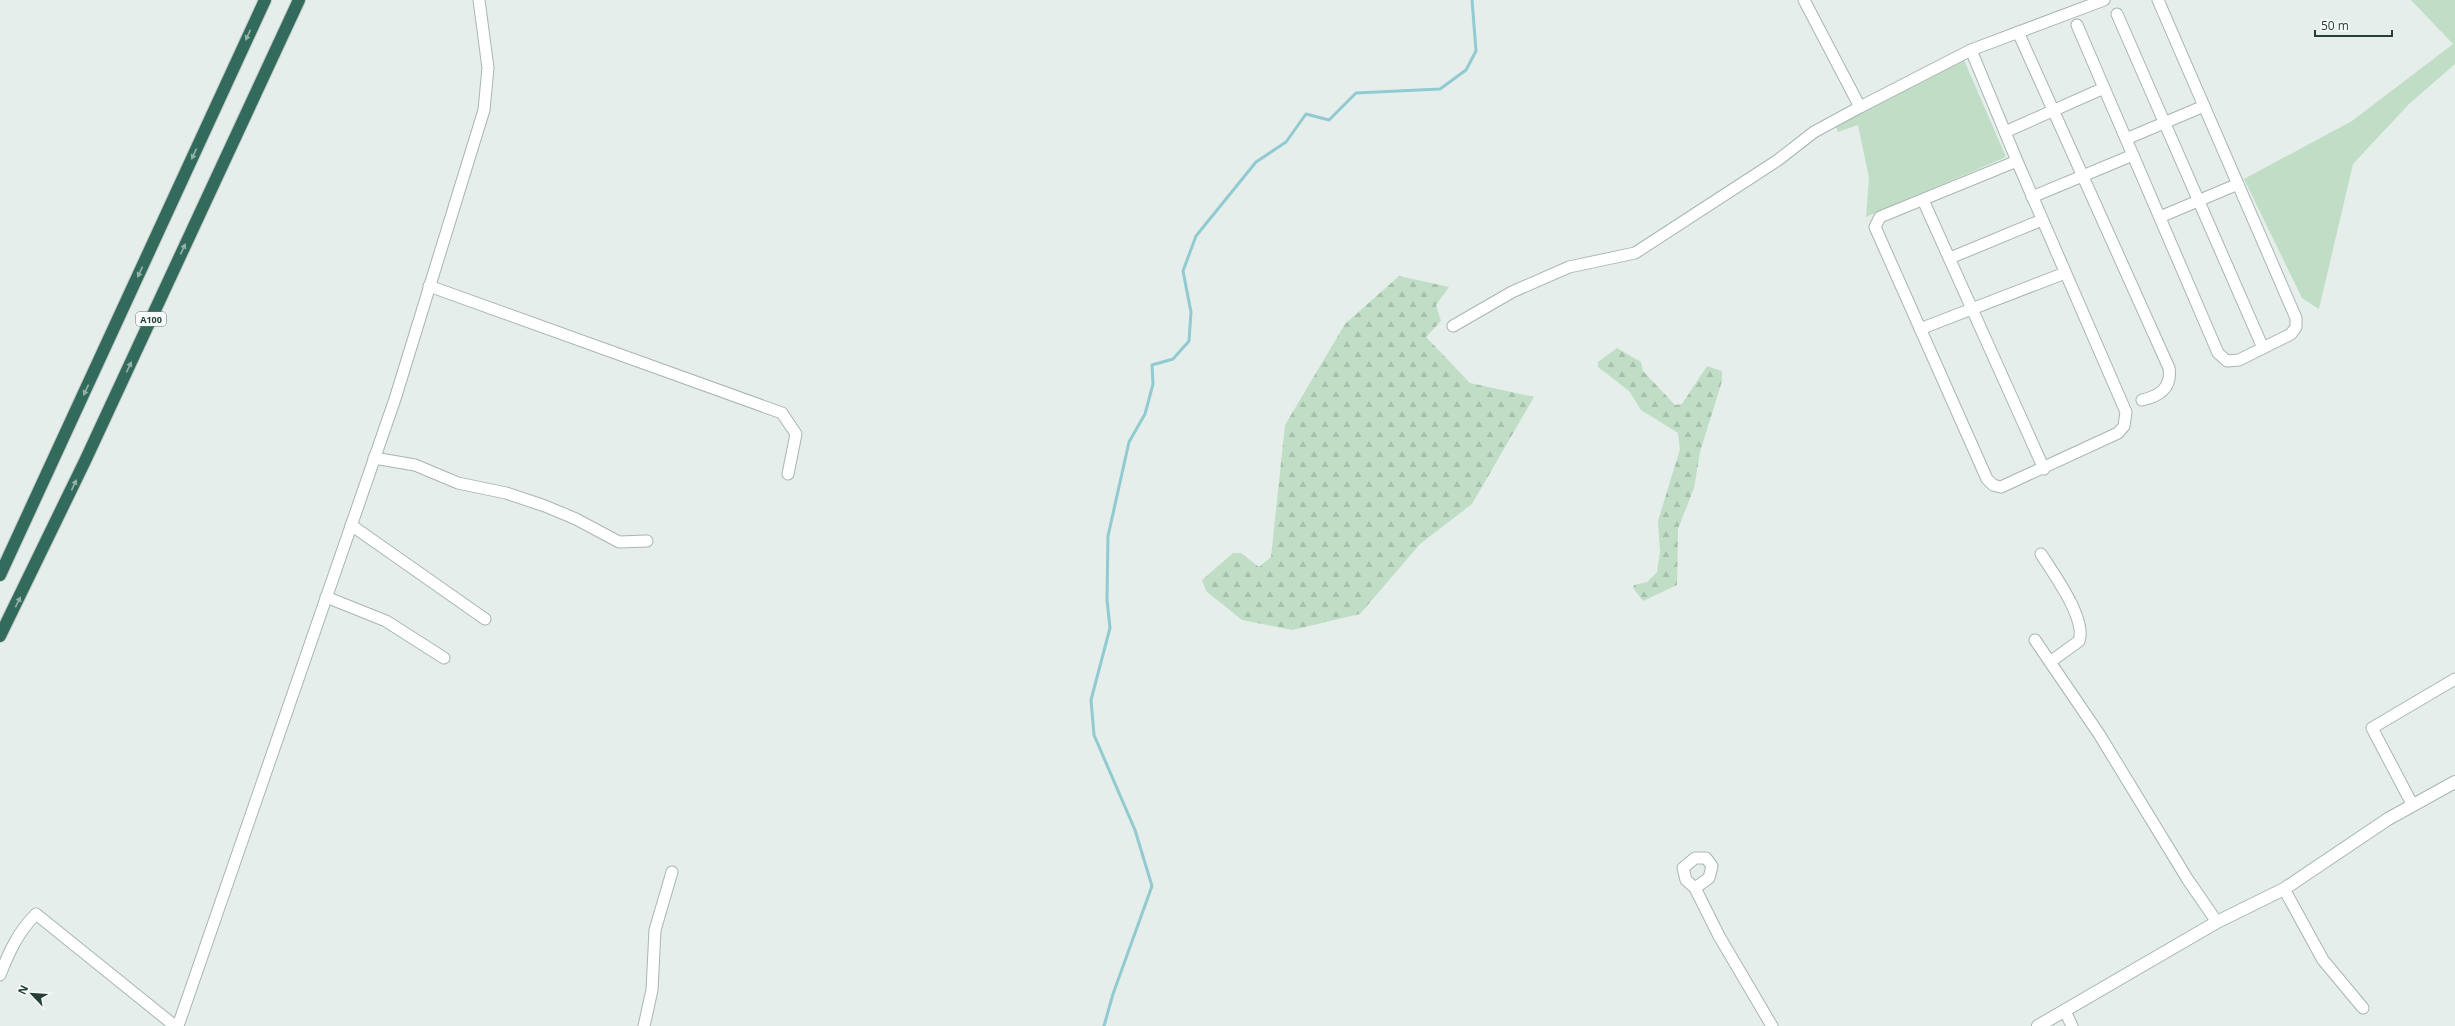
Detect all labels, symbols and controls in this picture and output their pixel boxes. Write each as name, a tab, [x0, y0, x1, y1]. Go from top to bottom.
scale bar	[2315, 12, 2392, 38]
text: 50 m	[2321, 17, 2349, 34]
one-way arrow	[245, 30, 251, 42]
one-way arrow	[191, 148, 197, 160]
one-way arrow	[180, 243, 186, 254]
one-way arrow	[137, 266, 143, 278]
road number: A100	[136, 312, 166, 326]
one-way arrow	[126, 361, 132, 372]
one-way arrow	[83, 385, 89, 396]
one-way arrow	[71, 479, 77, 490]
one-way arrow	[15, 596, 21, 608]
north arrow	[12, 974, 52, 1014]
text: N	[14, 982, 31, 997]

